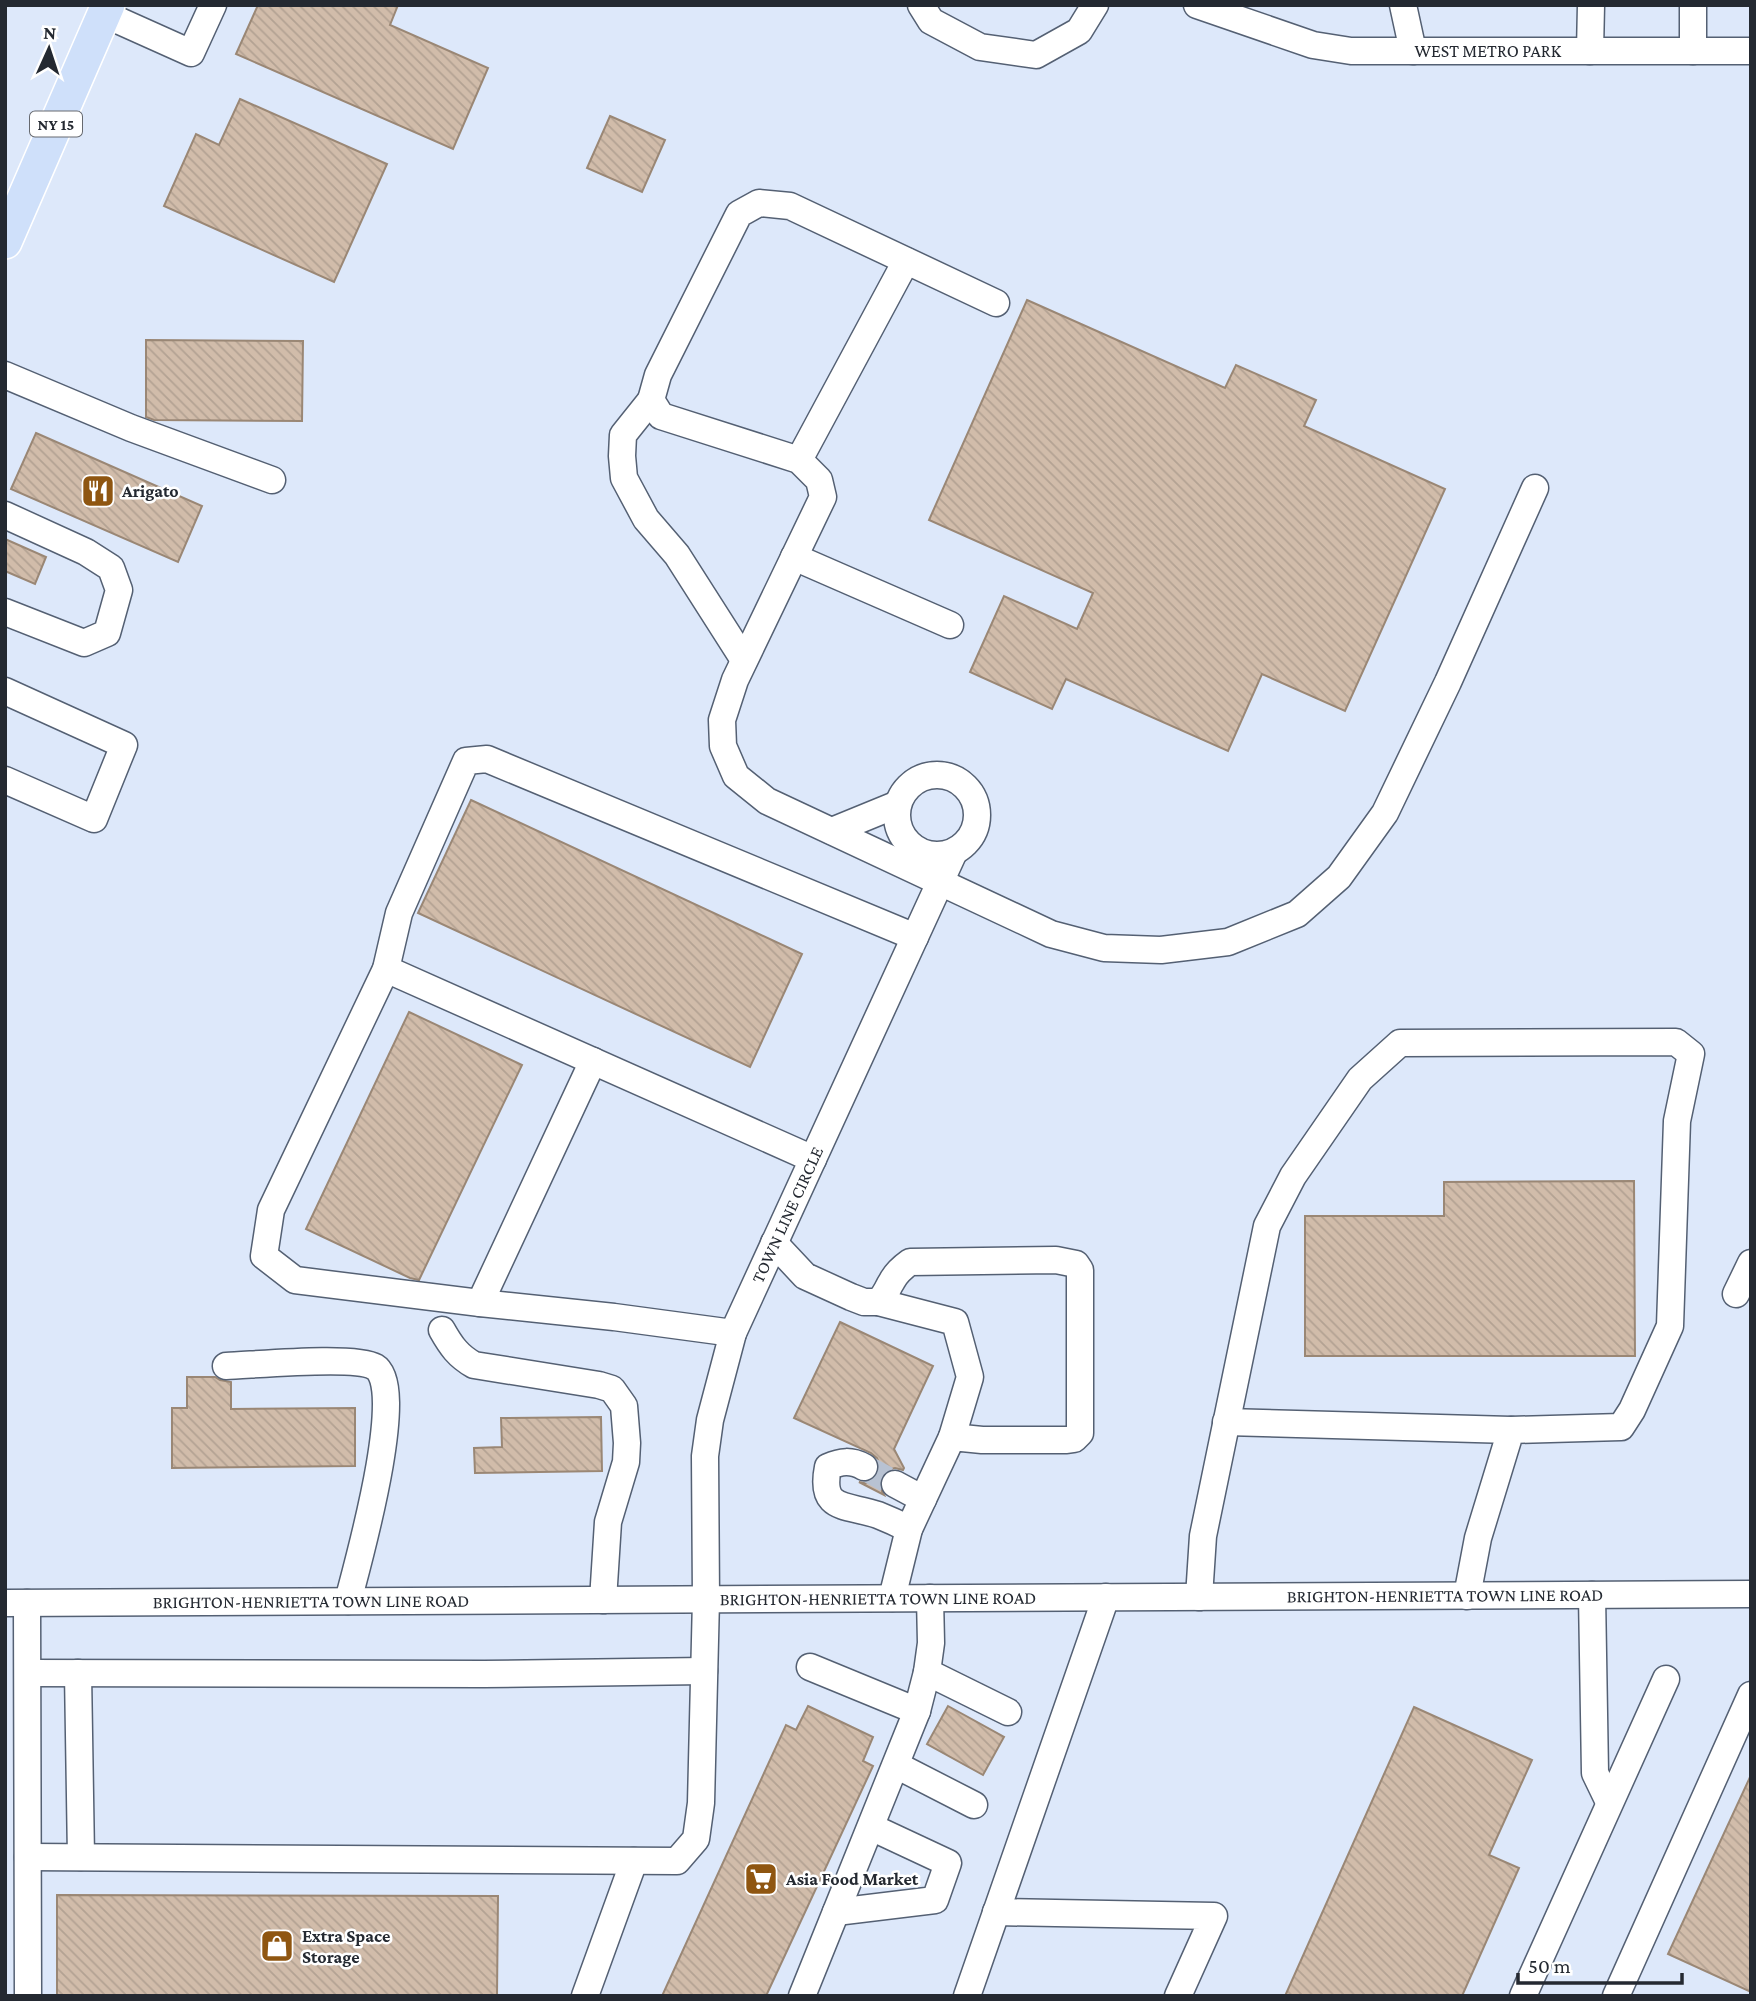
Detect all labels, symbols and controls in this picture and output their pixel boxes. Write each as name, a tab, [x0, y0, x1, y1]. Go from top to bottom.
north arrow	[14, 14, 84, 84]
text: N	[43, 22, 57, 43]
street label: WEST METRO PARK	[1415, 41, 1562, 61]
road number: NY 15	[30, 112, 82, 136]
restaurant icon: Arigato	[79, 472, 117, 510]
place label: Arigato	[121, 481, 179, 501]
street label: TOWN LINE CIRCLE	[747, 1143, 827, 1286]
street label: BRIGHTON-HENRIETTA TOWN LINE ROAD	[1287, 1585, 1603, 1606]
street label: BRIGHTON-HENRIETTA TOWN LINE ROAD	[720, 1588, 1036, 1609]
street label: BRIGHTON-HENRIETTA TOWN LINE ROAD	[153, 1591, 469, 1612]
supermarket icon: Asia Food Market	[742, 1860, 780, 1898]
place label: Asia Food Market	[785, 1869, 919, 1889]
place label: Extra Space Storage	[302, 1926, 390, 1967]
shop icon: Extra Space Storage	[258, 1927, 296, 1965]
scale bar	[1518, 1941, 1682, 1985]
text: 50 m	[1528, 1954, 1571, 1978]

